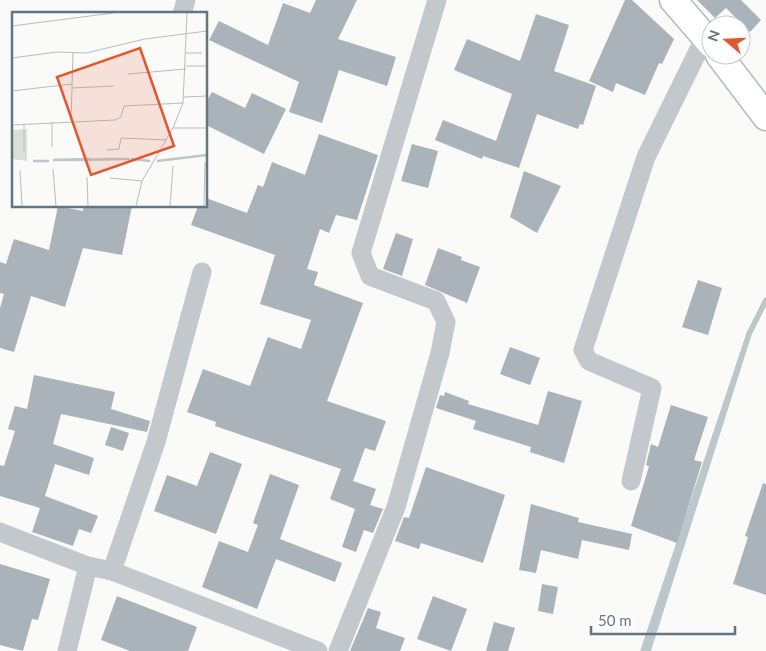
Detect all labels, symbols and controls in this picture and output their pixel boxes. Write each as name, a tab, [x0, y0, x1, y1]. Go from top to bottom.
inset map	[12, 12, 208, 208]
north arrow	[701, 15, 751, 65]
text: N	[703, 28, 723, 43]
scale bar	[591, 604, 735, 636]
text: 50 m	[598, 611, 632, 629]

